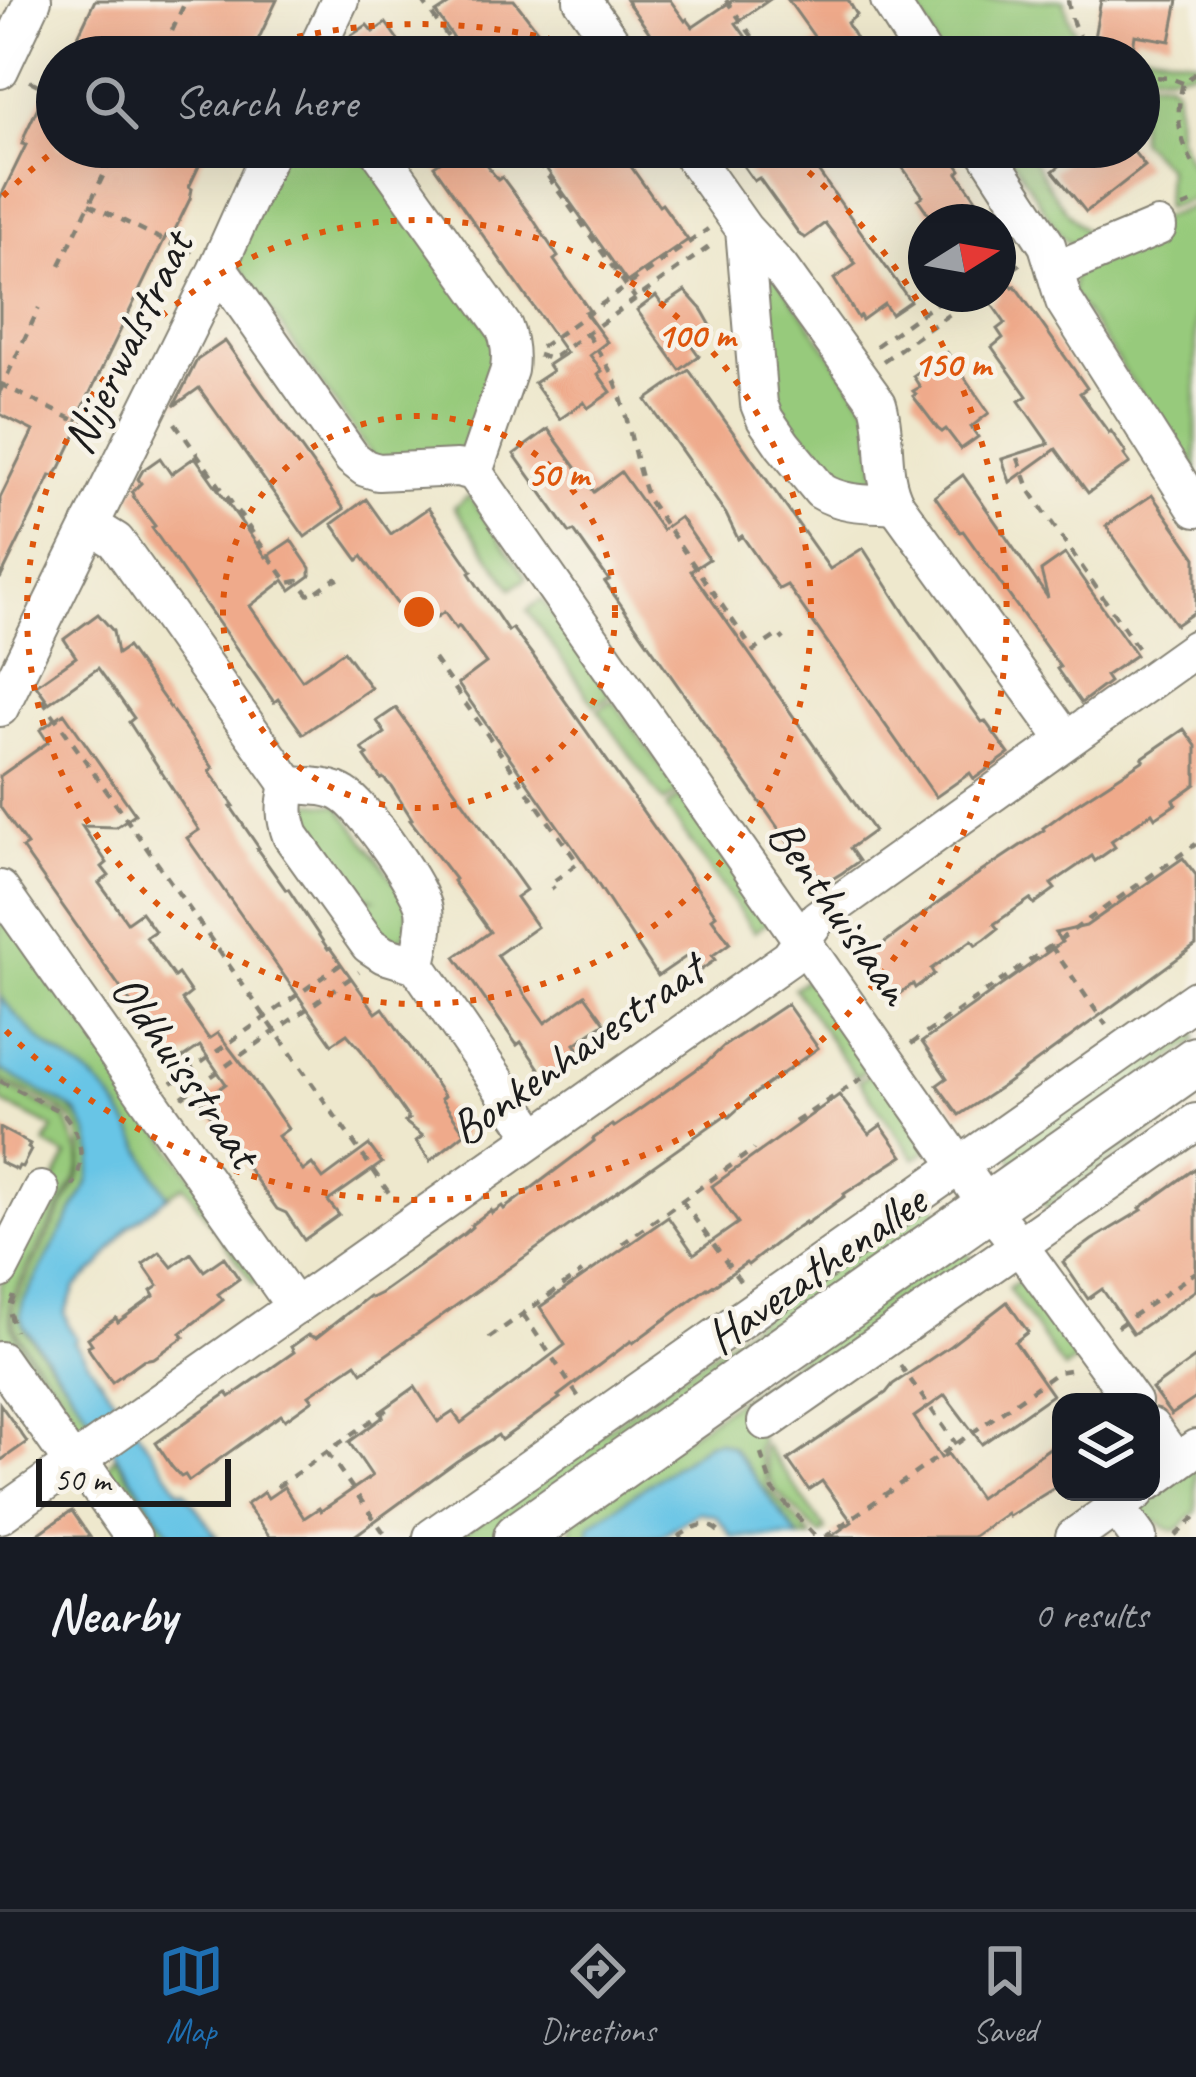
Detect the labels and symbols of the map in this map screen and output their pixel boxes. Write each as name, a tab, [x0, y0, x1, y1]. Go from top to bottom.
north arrow	[908, 204, 1016, 312]
street label: Nijerwalstraat	[47, 218, 208, 463]
text: 100 m	[657, 312, 738, 358]
text: 150 m	[913, 341, 994, 387]
text: 50 m	[527, 451, 592, 497]
centre of rings	[398, 591, 440, 633]
street label: Benthuislaan	[755, 807, 927, 1018]
street label: Bonkenhavestraat	[438, 936, 720, 1158]
street label: Oldhuisstraat	[98, 962, 277, 1182]
street label: Havezathenallee	[694, 1169, 940, 1367]
scale bar	[36, 1453, 231, 1506]

